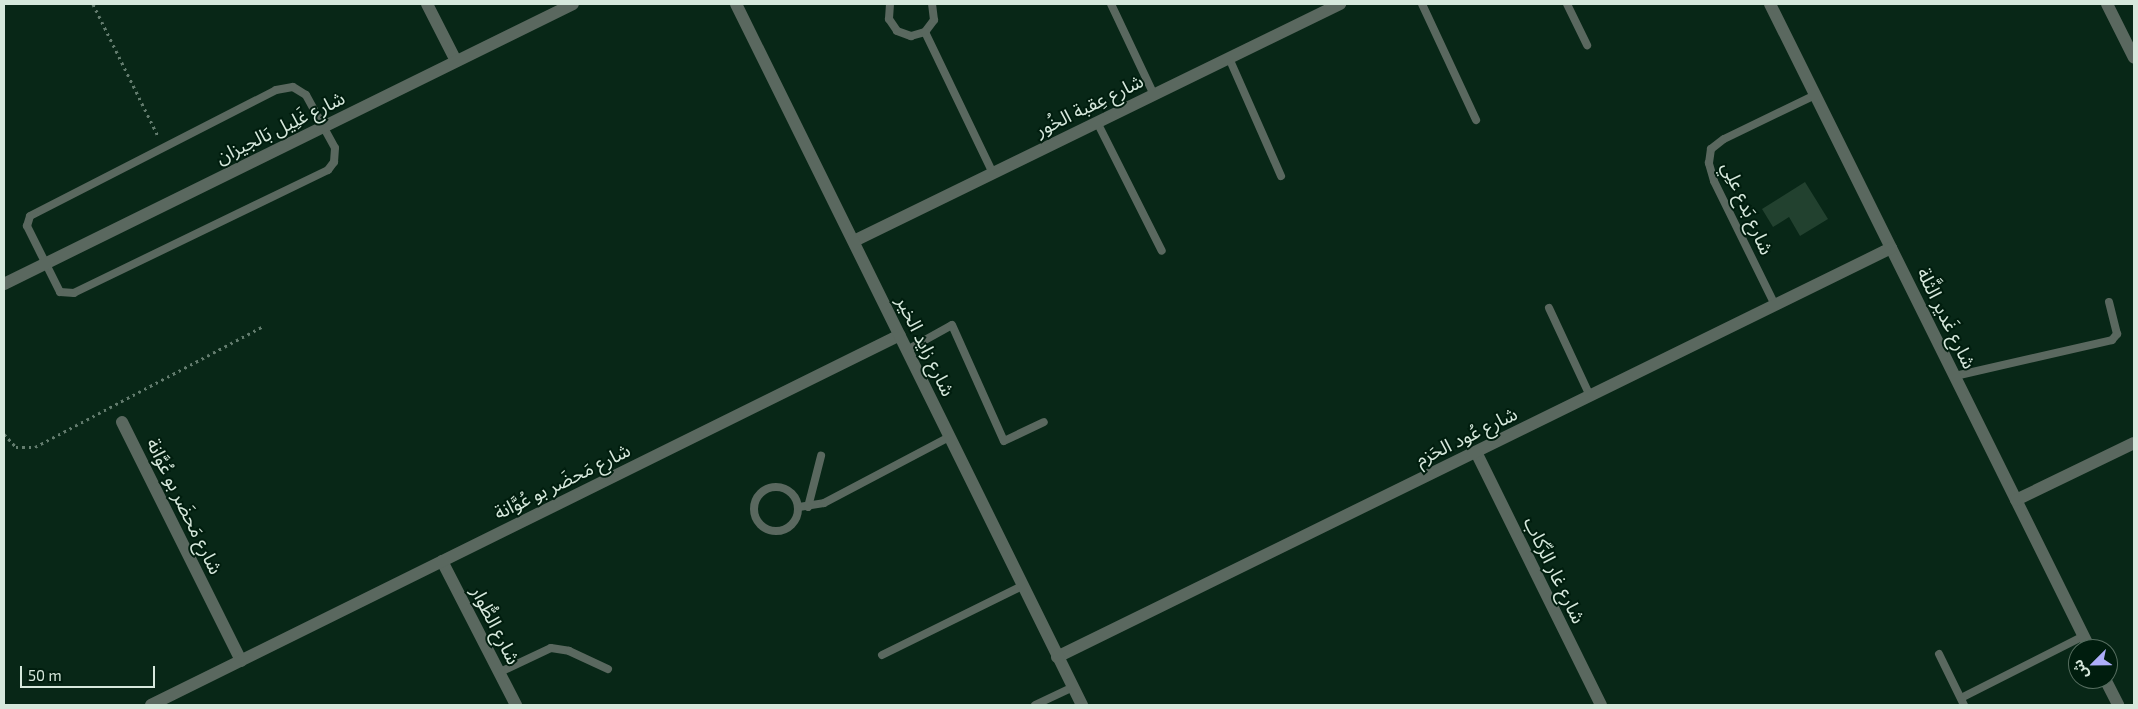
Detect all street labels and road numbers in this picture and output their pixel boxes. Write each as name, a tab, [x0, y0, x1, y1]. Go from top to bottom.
street label: شارع عِقبة الخُور	[1031, 69, 1147, 141]
street label: شارع غَلِيل بَالجيزان	[212, 86, 348, 168]
street label: شارع بَدع علِي	[1717, 158, 1779, 258]
street label: شارع غَدير الثَّلة	[1913, 264, 1981, 372]
street label: شارع زايد الخير	[892, 292, 960, 400]
street label: شارع عُود الحَزم	[1411, 402, 1521, 470]
street label: شارع مَحضَر بو عُوَّانة	[142, 434, 228, 578]
street label: شارع مَحضَر بو عُوَّانة	[490, 438, 634, 524]
street label: شارع غار الرِّكاب	[1519, 513, 1591, 627]
street label: شارع الطُّوار	[467, 582, 525, 668]

